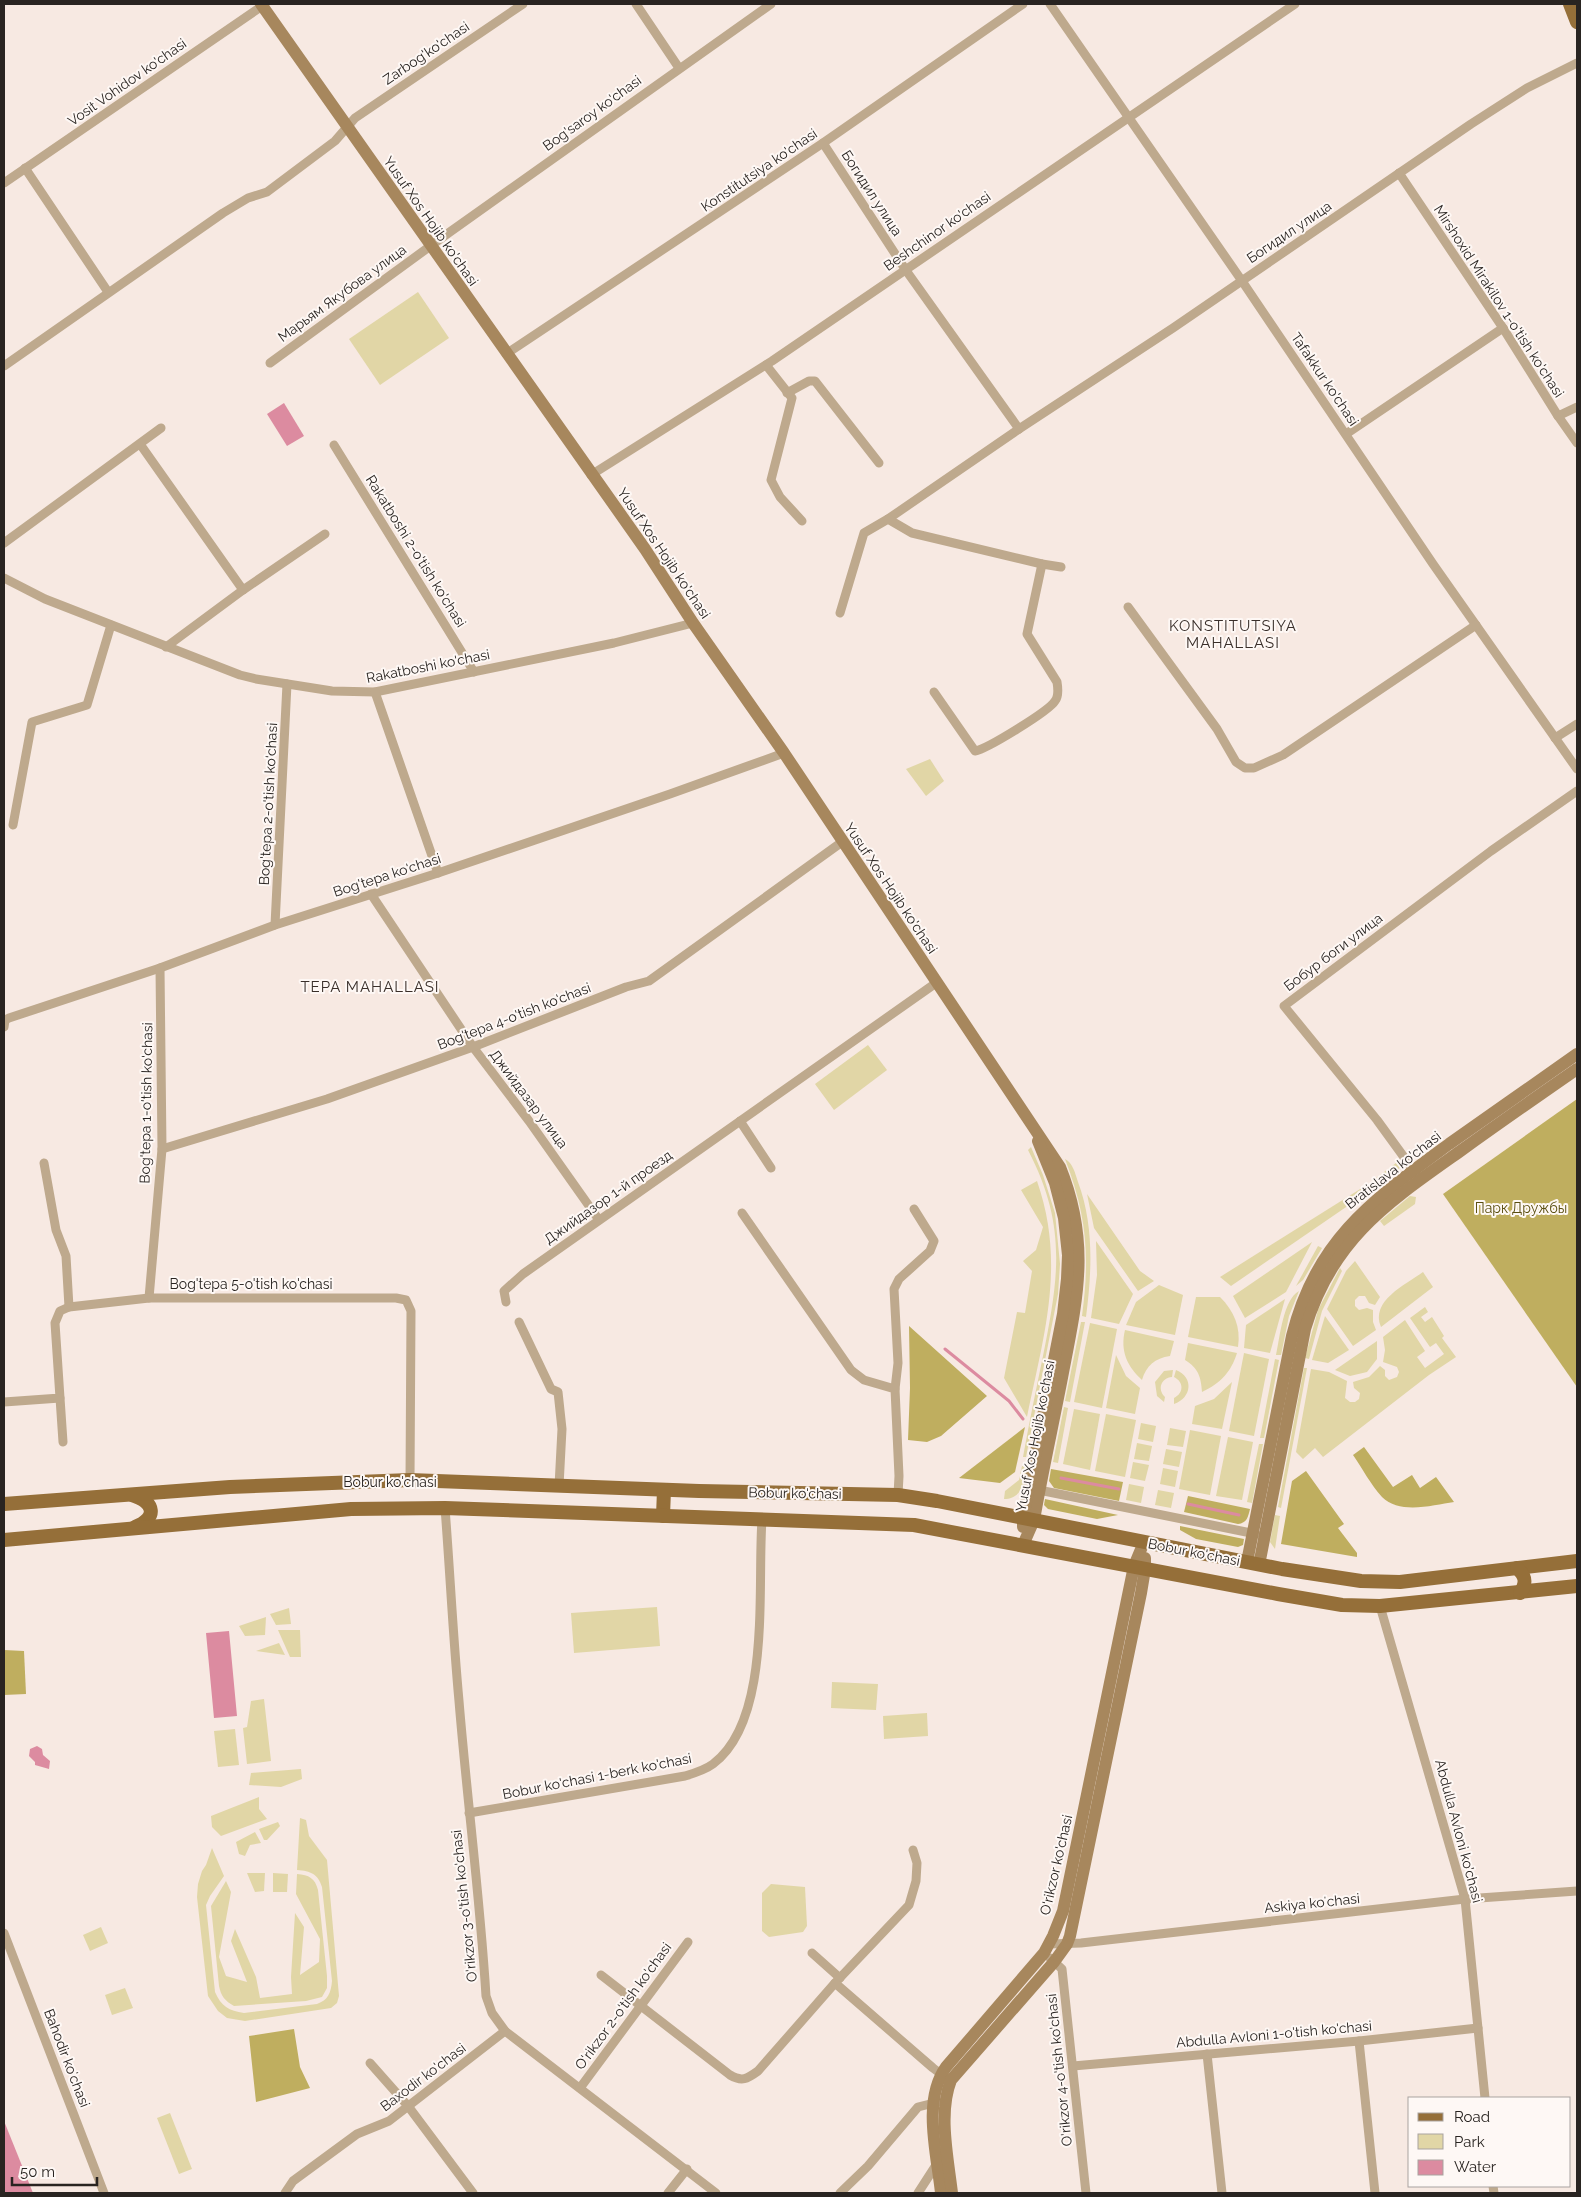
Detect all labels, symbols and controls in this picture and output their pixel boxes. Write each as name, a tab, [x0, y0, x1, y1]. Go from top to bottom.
street label: Zarbog'ko'chasi	[380, 18, 472, 88]
street label: Vosit Vohidov ko'chasi	[65, 35, 189, 129]
street label: Bog'saroy ko'chasi	[540, 72, 644, 154]
street label: Konstitutsiya ko'chasi	[698, 125, 820, 215]
street label: Богидил улица	[838, 147, 906, 239]
street label: Yusuf Xos Hojib ko'chasi	[380, 153, 482, 289]
street label: Beshchinor ko'chasi	[880, 188, 994, 274]
street label: Богидил улица	[1244, 198, 1334, 266]
street label: Mirshoxid Mirakilov 1-o'tish ko'chasi	[1431, 202, 1567, 400]
street label: Марьям Якубова улица	[275, 241, 409, 345]
street label: Tafakkur ko'chasi	[1288, 329, 1362, 429]
street label: Rakatboshi 2-o'tish ko'chasi	[363, 472, 469, 630]
street label: Yusuf Xos Hojib ko'chasi	[614, 485, 714, 621]
district label: KONSTITUTSIYA MAHALLASI	[1169, 617, 1297, 652]
street label: Rakatboshi ko'chasi	[365, 646, 491, 686]
street label: Bog'tepa 2-o'tish ko'chasi	[256, 722, 280, 886]
street label: Yusuf Xos Hojib ko'chasi	[841, 820, 941, 956]
street label: Bog'tepa ko'chasi	[331, 850, 443, 900]
street label: Бобур боги улица	[1281, 910, 1385, 994]
district label: TEPA MAHALLASI	[300, 978, 440, 996]
street label: Bog'tepa 4-o'tish ko'chasi	[435, 979, 593, 1053]
street label: Bog'tepa 1-o'tish ko'chasi	[137, 1022, 155, 1184]
street label: Джийдазар улица	[487, 1046, 571, 1152]
street label: Bratislava ko'chasi	[1342, 1128, 1444, 1212]
street label: Джийдазор 1-й проезд	[541, 1147, 675, 1247]
park label: Парк Дружбы	[1475, 1200, 1567, 1216]
street label: Bog'tepa 5-o'tish ko'chasi	[170, 1276, 333, 1292]
street label: Yusuf Xos Hojib ko'chasi	[1012, 1359, 1058, 1513]
street label: Bobur ko'chasi	[343, 1474, 437, 1490]
street label: Bobur ko'chasi	[748, 1484, 842, 1502]
street label: Bobur ko'chasi	[1147, 1535, 1241, 1569]
street label: Bobur ko'chasi 1-berk ko'chasi	[501, 1750, 693, 1802]
street label: Abdulla Avloni ko'chasi	[1432, 1758, 1486, 1904]
street label: O'rikzor ko'chasi	[1037, 1813, 1075, 1917]
street label: O'rikzor 3-o'tish ko'chasi	[448, 1829, 480, 1983]
street label: Askiya koʻchasi	[1263, 1890, 1361, 1916]
street label: O'rikzor 2-o'tish ko'chasi	[572, 1939, 674, 2073]
street label: O'rikzor 4-o'tish ko'chasi	[1043, 1993, 1075, 2147]
street label: Bahodir koʻchasi	[41, 2006, 93, 2110]
street label: Abdulla Avloni 1-o'tish ko'chasi	[1175, 2017, 1373, 2051]
street label: Baxodir ko'chasi	[377, 2040, 469, 2114]
legend	[1408, 2097, 1571, 2187]
text: Road	[1454, 2108, 1490, 2126]
text: Park	[1454, 2133, 1485, 2151]
scale bar	[12, 2154, 98, 2186]
text: Water	[1454, 2158, 1497, 2176]
text: 50 m	[20, 2163, 55, 2181]

